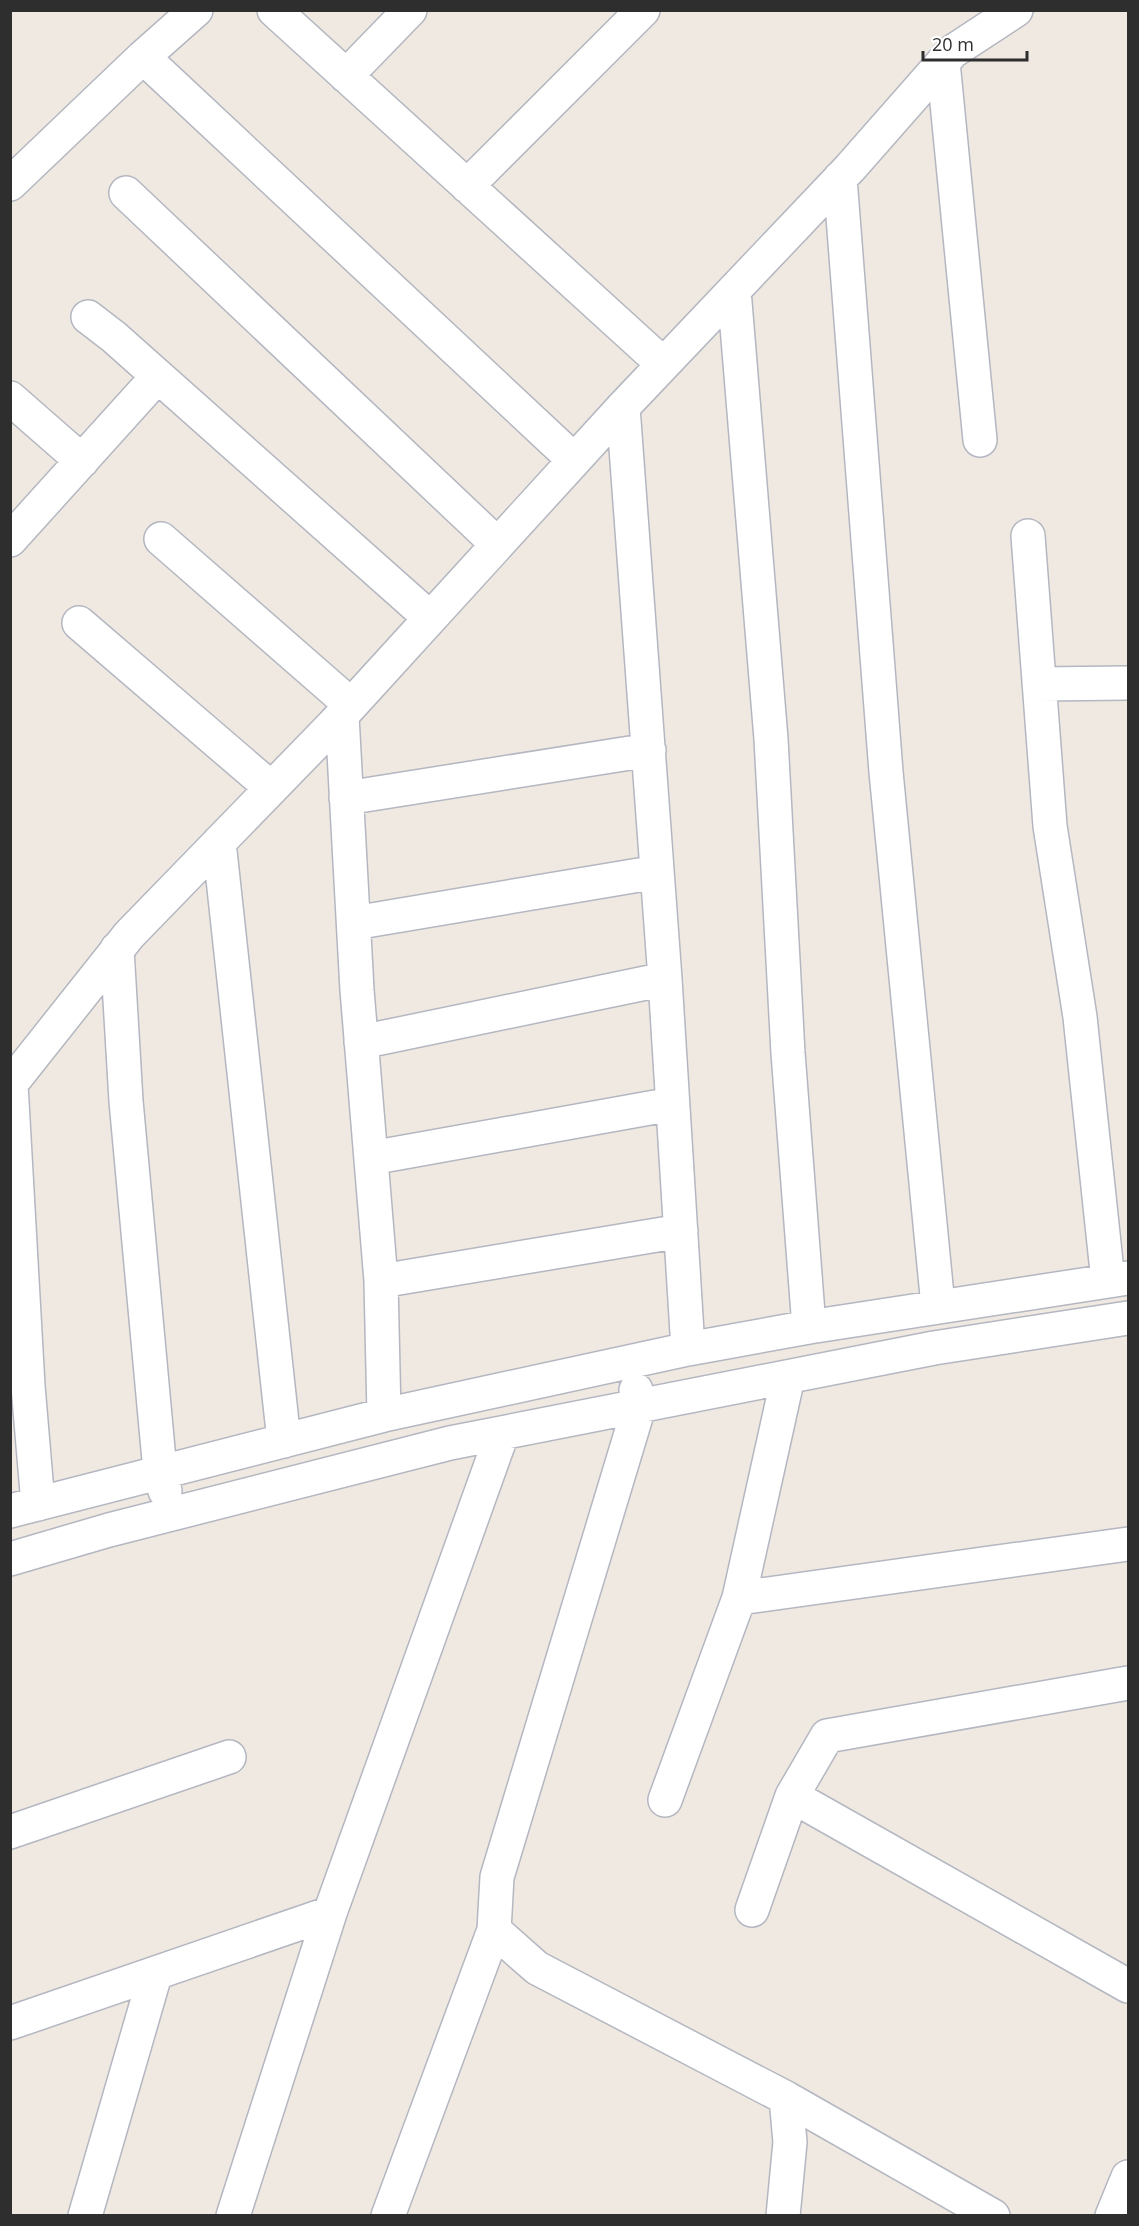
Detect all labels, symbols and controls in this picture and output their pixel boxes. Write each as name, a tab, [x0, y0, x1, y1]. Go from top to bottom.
scale bar	[923, 24, 1026, 62]
text: 20 m	[932, 32, 974, 56]

